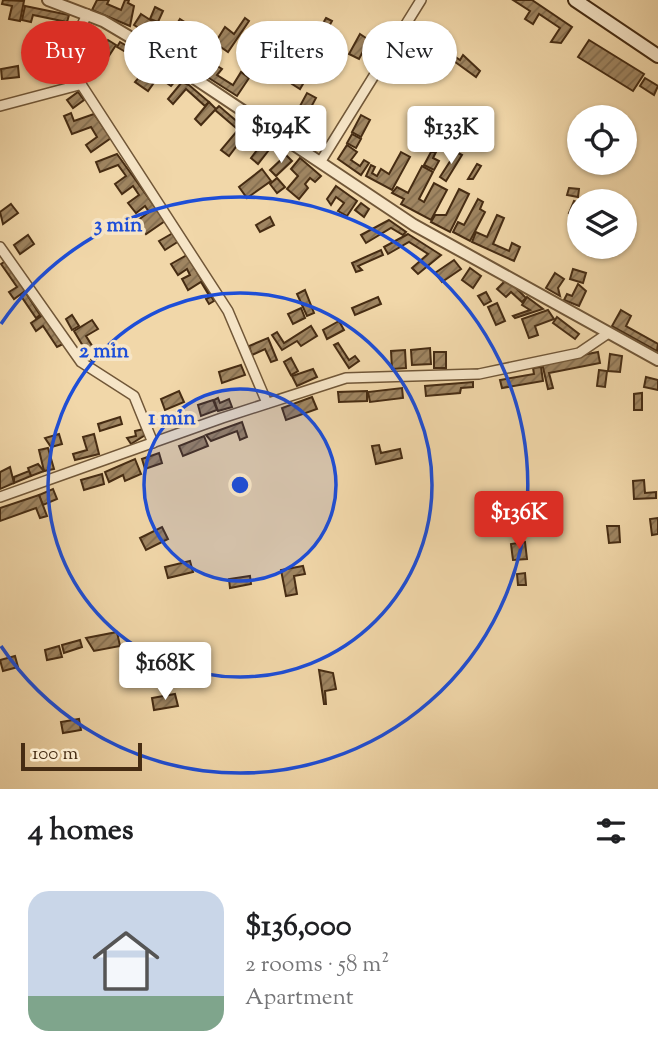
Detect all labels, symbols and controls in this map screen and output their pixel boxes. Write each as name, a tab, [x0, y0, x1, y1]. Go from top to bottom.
chip: Buy	[21, 21, 110, 84]
chip: Rent	[124, 21, 222, 84]
chip: Filters	[236, 21, 348, 84]
chip: New	[362, 21, 457, 84]
map controls	[567, 105, 637, 259]
button: locate	[567, 105, 637, 175]
pin: $194K	[232, 106, 330, 165]
pin: $133K	[402, 106, 500, 166]
text: $194K	[251, 111, 311, 144]
text: $133K	[423, 112, 479, 145]
button: layers	[567, 189, 637, 259]
text: 3 min	[94, 211, 143, 241]
text: 2 min	[79, 337, 130, 367]
text: 1 min	[148, 404, 196, 434]
centre of rings	[228, 473, 252, 497]
pin: $136K	[470, 491, 568, 551]
text: $136K	[490, 497, 548, 530]
pin: $168K	[116, 642, 214, 702]
text: $168K	[135, 648, 195, 681]
scale bar	[21, 740, 142, 772]
text: 100 m	[32, 741, 78, 768]
text: 4 homes	[28, 810, 134, 853]
icon: filters	[592, 812, 630, 850]
text: $136,000	[245, 906, 352, 949]
icon: home	[84, 919, 168, 1003]
text: 2 rooms · 58 m²	[245, 949, 389, 982]
text: Apartment	[245, 982, 354, 1015]

